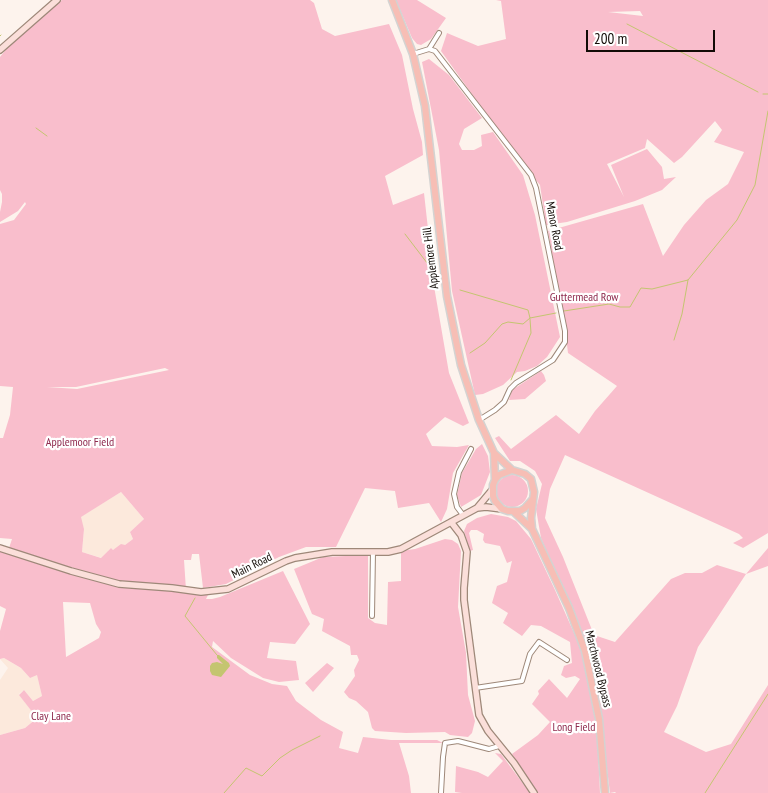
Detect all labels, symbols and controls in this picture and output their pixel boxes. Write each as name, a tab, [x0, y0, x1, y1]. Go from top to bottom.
scale bar	[588, 20, 717, 52]
text: 200 m	[594, 29, 627, 48]
street label: Manor Road	[542, 200, 566, 252]
street label: Applemore Hill	[420, 226, 442, 290]
park label: Guttermead Row	[550, 291, 618, 305]
park label: Applemoor Field	[46, 436, 114, 450]
street label: Main Road	[229, 550, 275, 582]
street label: Marchwood Bypass	[581, 629, 615, 709]
park label: Clay Lane	[31, 710, 71, 724]
park label: Long Field	[552, 721, 596, 735]

